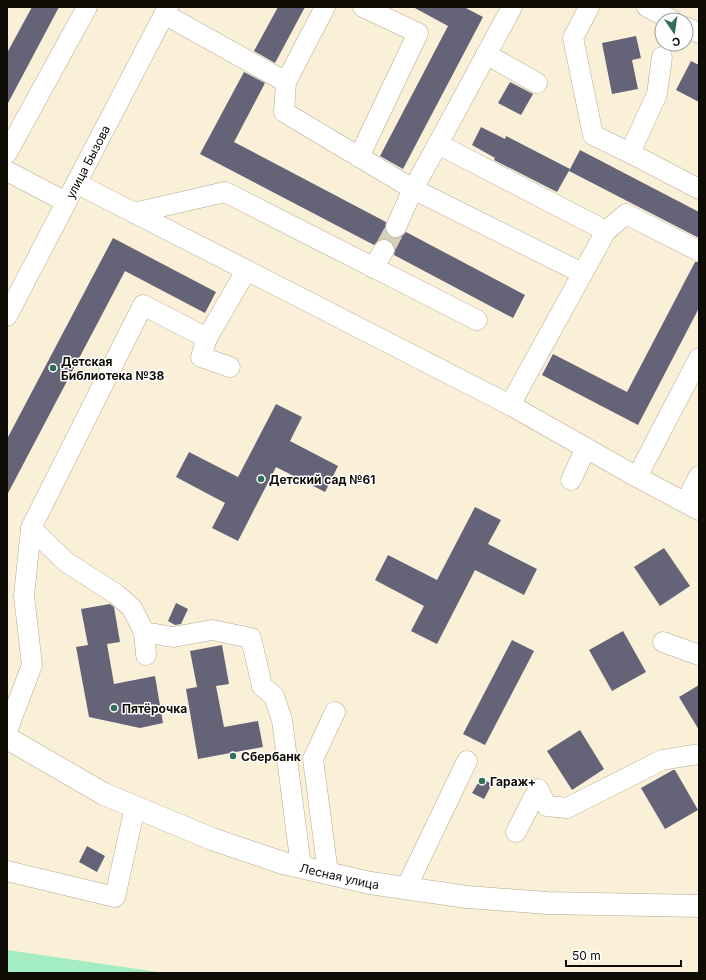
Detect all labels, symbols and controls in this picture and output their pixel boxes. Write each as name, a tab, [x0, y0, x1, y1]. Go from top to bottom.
north arrow	[654, 12, 694, 52]
text: С	[671, 34, 682, 49]
street label: улица Бызова	[62, 122, 113, 201]
place label: Детская Библиотека №38	[61, 354, 164, 383]
marker: Детская Библиотека №38	[48, 363, 58, 373]
place label: Детский сад №61	[269, 472, 375, 487]
marker: Детский сад №61	[256, 474, 266, 484]
place label: Пятёрочка	[122, 701, 187, 716]
marker: Пятёрочка	[109, 703, 119, 713]
place label: Сбербанк	[241, 749, 301, 764]
marker: Сбербанк	[228, 751, 238, 761]
place label: Гараж+	[490, 774, 536, 789]
marker: Гараж+	[477, 776, 487, 786]
street label: Лесная улица	[298, 860, 380, 892]
scale bar	[566, 942, 681, 968]
text: 50 m	[572, 948, 601, 963]

